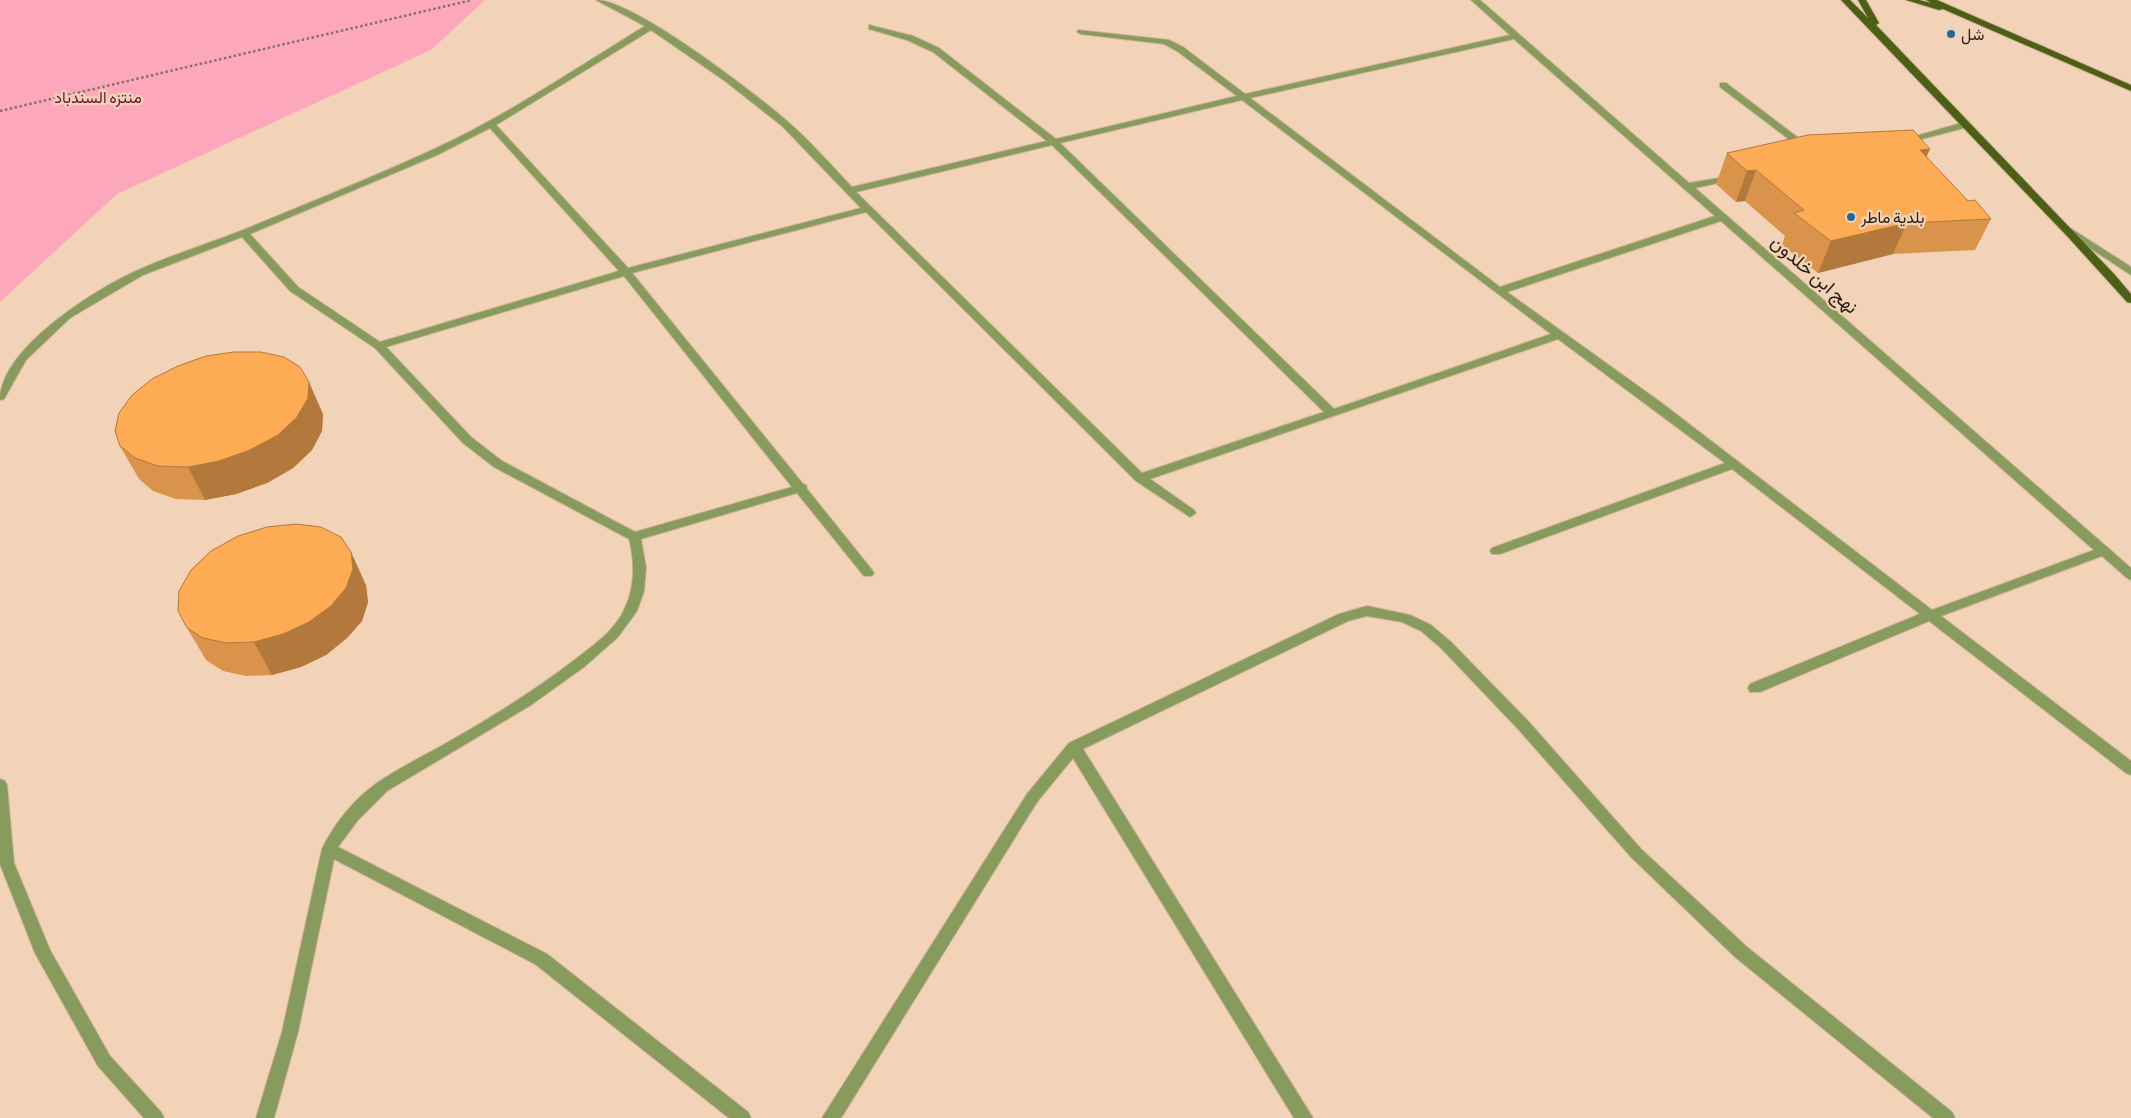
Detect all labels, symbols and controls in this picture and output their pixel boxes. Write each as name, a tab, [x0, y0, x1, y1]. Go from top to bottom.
place label: شل	[1961, 27, 1984, 45]
marker: شل	[1945, 28, 1957, 40]
park label: منتزه السندباد	[54, 90, 142, 108]
place label: بلدية ماطر	[1860, 210, 1925, 228]
marker: بلدية ماطر	[1845, 211, 1857, 223]
street label: نهج ابن خلدون	[1765, 232, 1861, 320]

